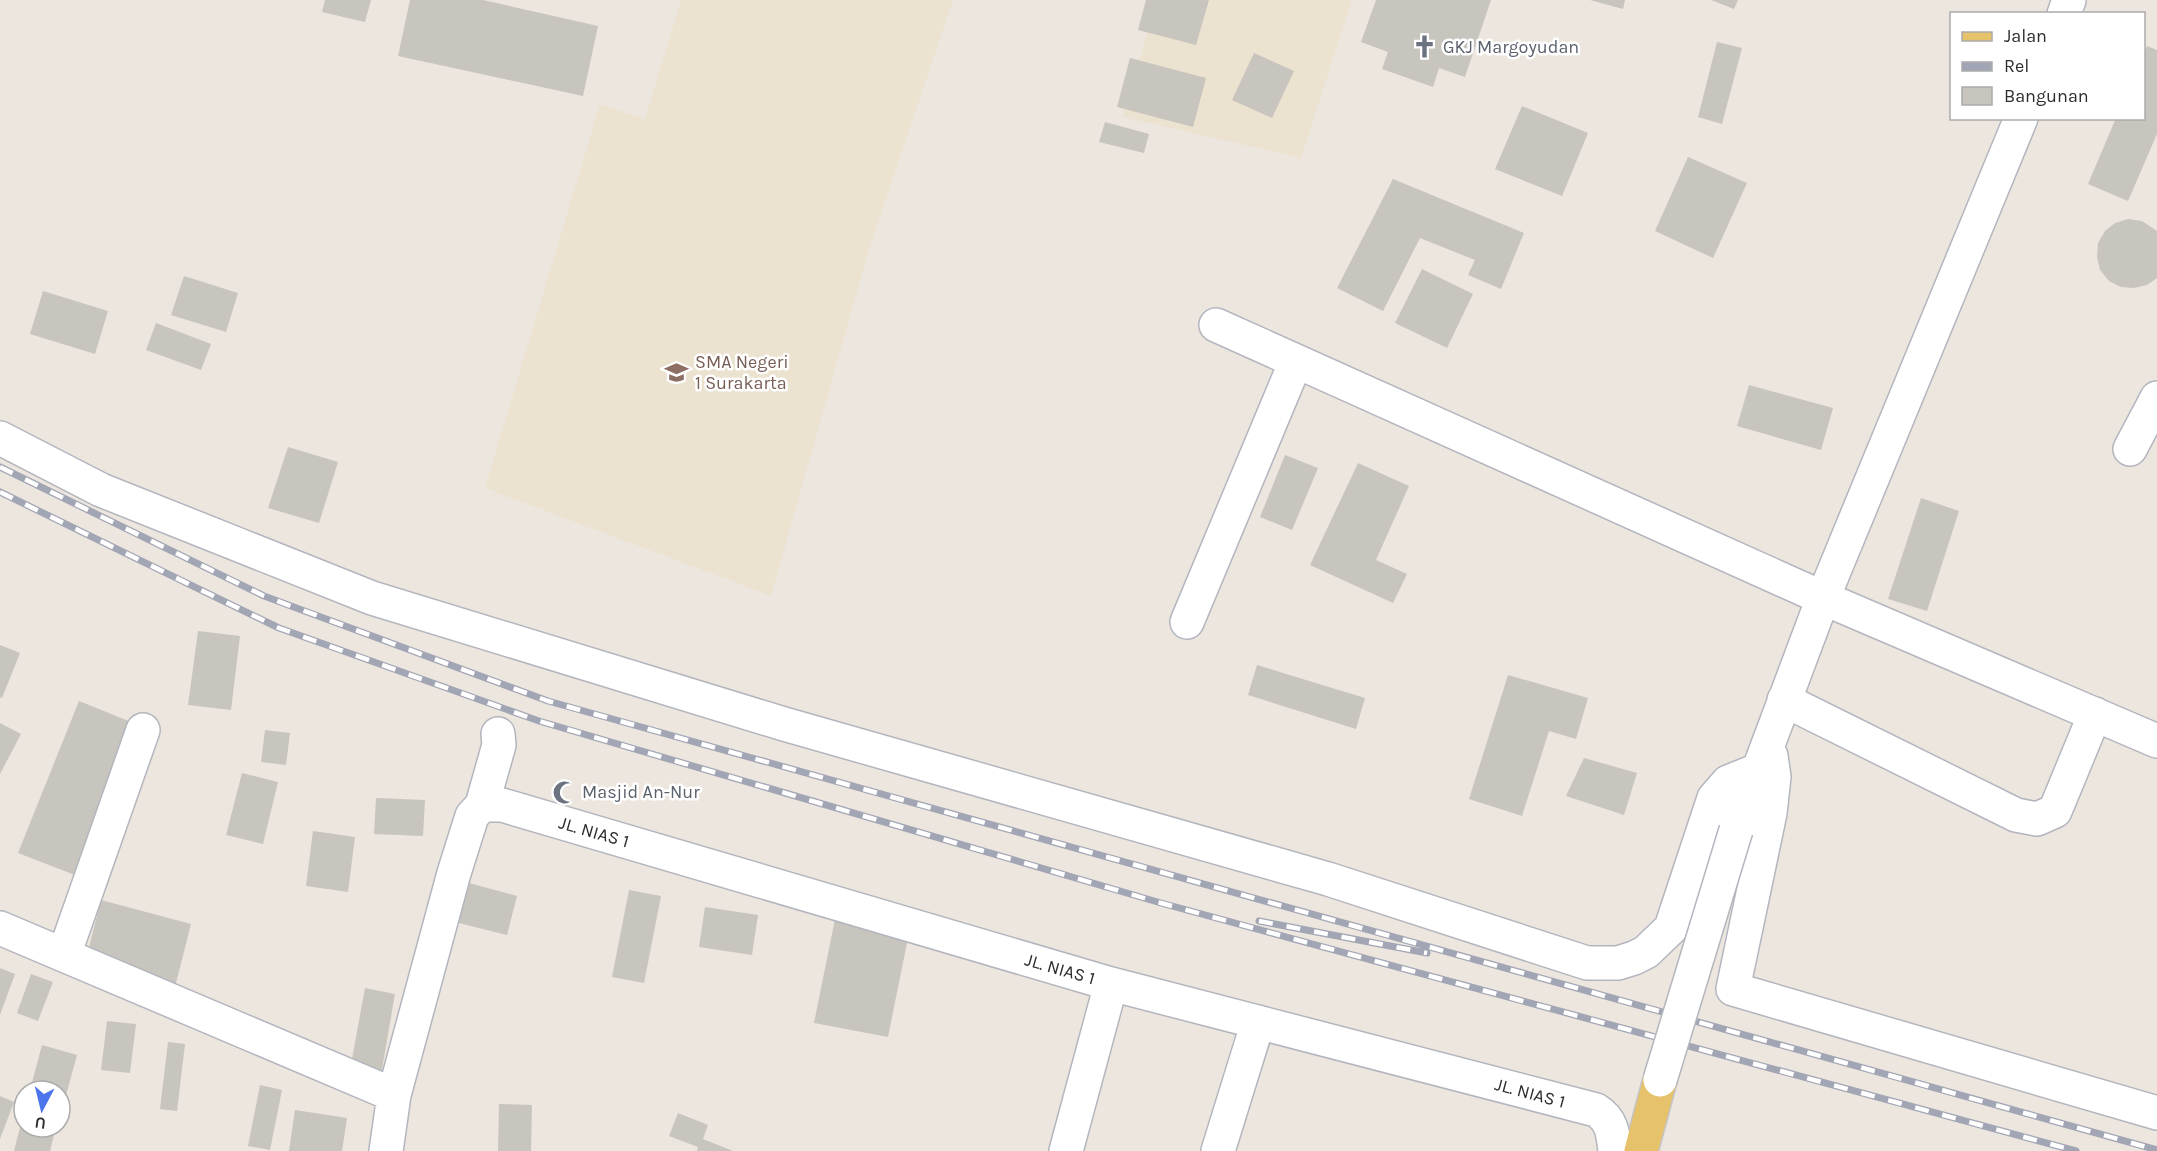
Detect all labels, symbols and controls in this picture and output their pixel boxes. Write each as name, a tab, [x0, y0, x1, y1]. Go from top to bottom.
legend	[1950, 12, 2145, 120]
text: Jalan	[2004, 25, 2047, 47]
church icon: GKJ Margoyudan	[1412, 34, 1438, 60]
place label: GKJ Margoyudan	[1443, 36, 1579, 58]
text: Rel	[2004, 55, 2029, 77]
text: Bangunan	[2004, 85, 2089, 107]
place label: SMA Negeri 1 Surakarta	[695, 351, 789, 394]
school or university icon: SMA Negeri 1 Surakarta	[664, 359, 690, 385]
mosque icon: Masjid An-Nur	[551, 779, 577, 805]
place label: Masjid An-Nur	[582, 781, 700, 803]
street label: JL. NIAS 1	[556, 812, 632, 852]
street label: JL. NIAS 1	[1022, 949, 1098, 989]
street label: JL. NIAS 1	[1492, 1073, 1568, 1113]
north arrow	[12, 1079, 72, 1139]
text: U	[34, 1113, 47, 1133]

